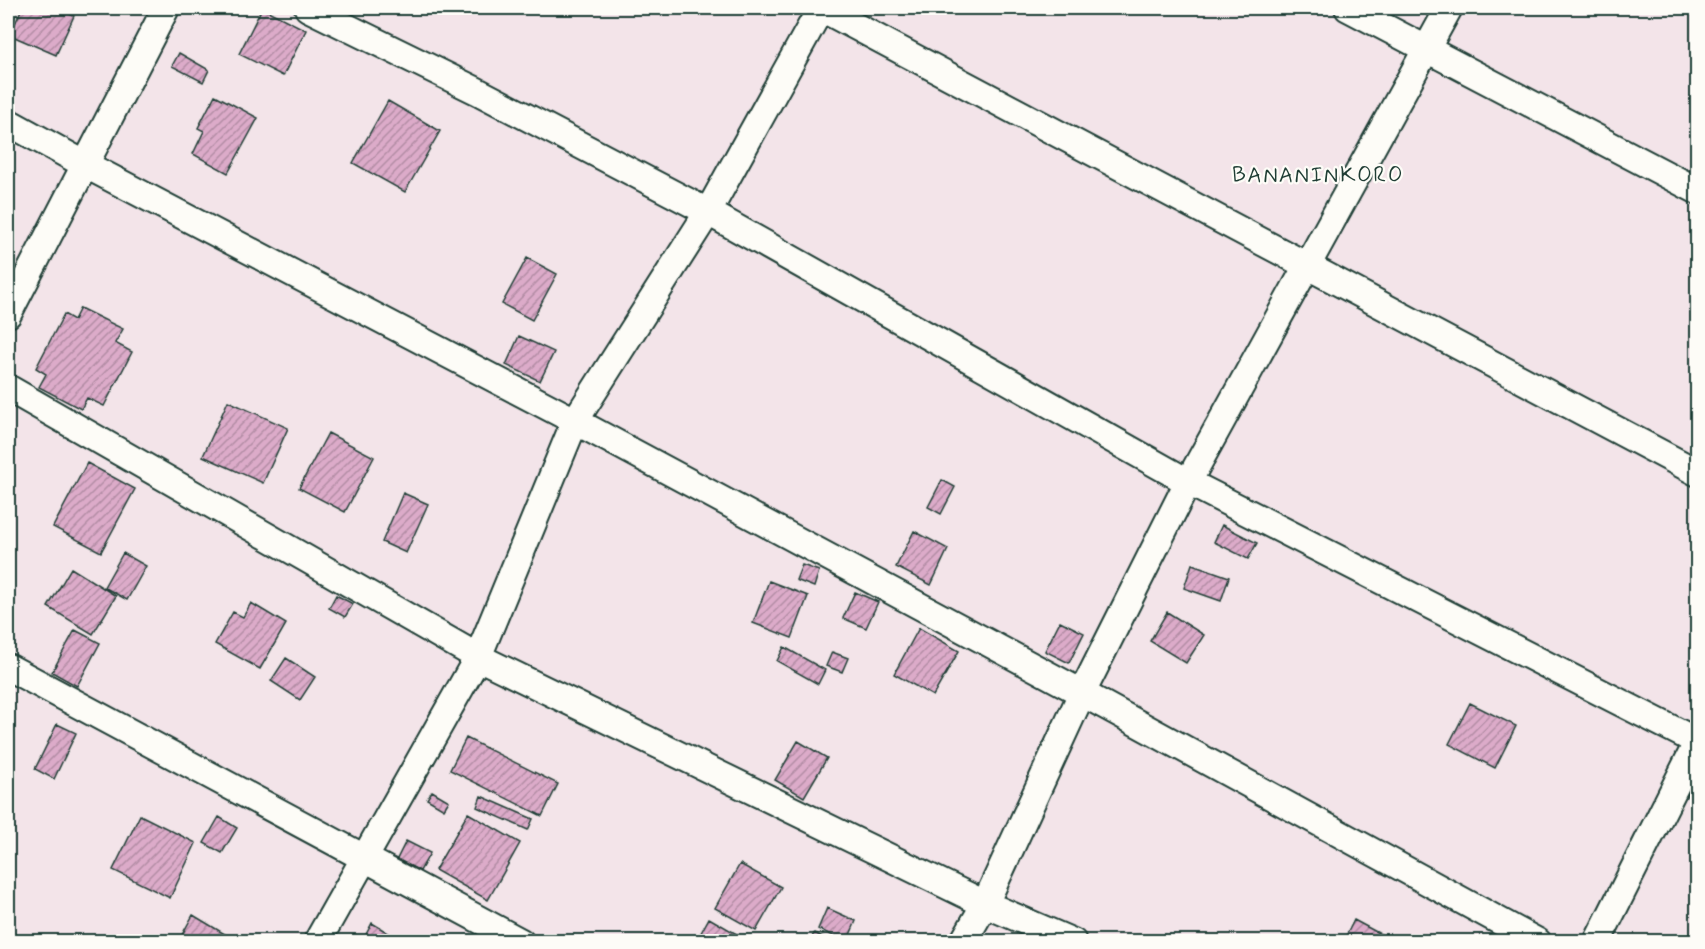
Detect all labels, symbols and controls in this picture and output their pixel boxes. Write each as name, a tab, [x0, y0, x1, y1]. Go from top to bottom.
district label: BANANINKORO	[1232, 162, 1404, 190]

